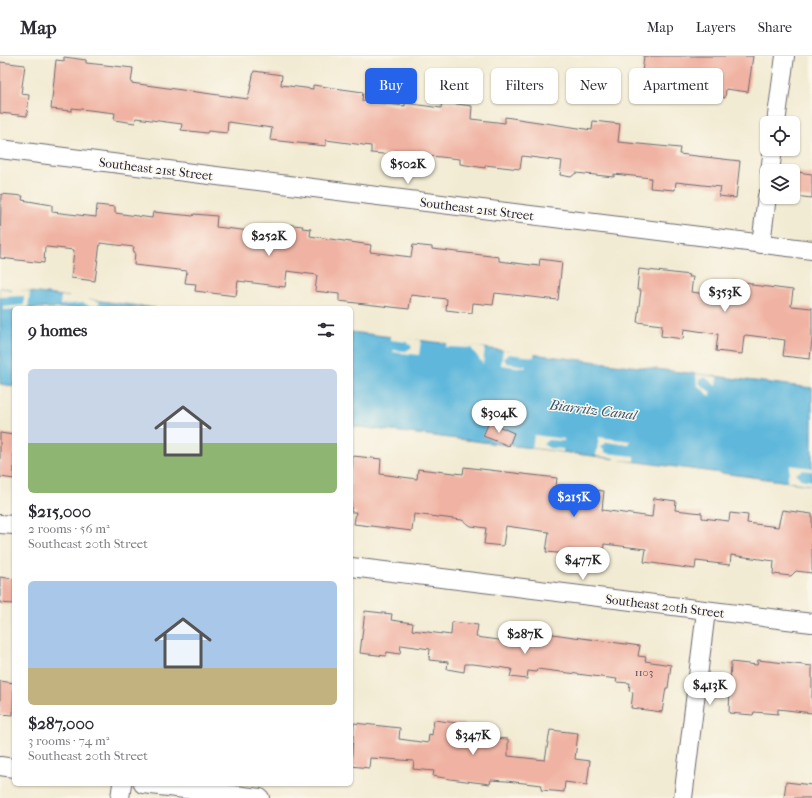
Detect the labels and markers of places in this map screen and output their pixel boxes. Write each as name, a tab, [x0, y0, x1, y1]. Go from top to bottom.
pin: $502K	[380, 151, 436, 185]
pin: $252K	[241, 223, 297, 257]
pin: $353K	[697, 279, 753, 313]
pin: $304K	[471, 400, 527, 434]
pin: $215K	[546, 484, 602, 518]
pin: $477K	[555, 547, 611, 581]
pin: $287K	[497, 621, 553, 655]
pin: $413K	[682, 672, 738, 706]
pin: $347K	[445, 722, 501, 756]

